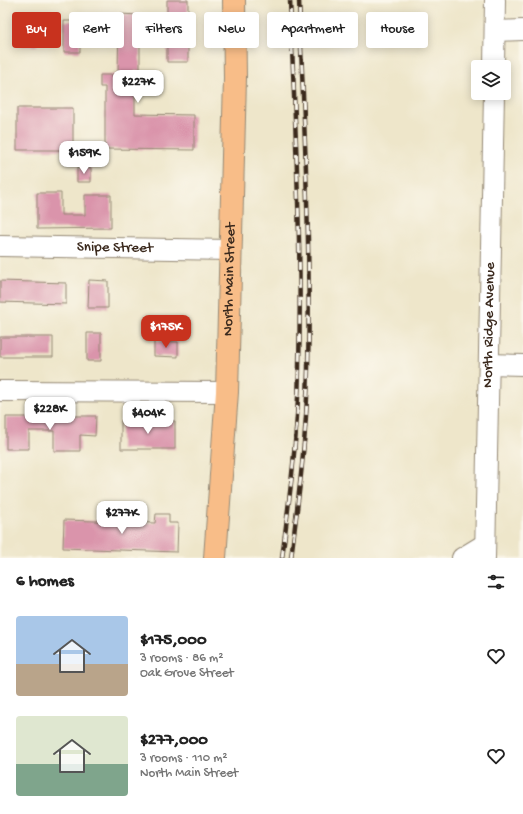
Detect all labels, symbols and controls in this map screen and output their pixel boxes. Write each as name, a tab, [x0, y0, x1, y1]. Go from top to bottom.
chip: Buy	[12, 12, 61, 48]
chip: Rent	[69, 12, 124, 48]
chip: Filters	[132, 12, 196, 48]
chip: New	[204, 12, 259, 48]
chip: Apartment	[267, 12, 358, 48]
chip: House	[366, 12, 428, 48]
map controls	[471, 60, 511, 100]
button: layers	[471, 60, 511, 100]
pin: $227K	[110, 70, 166, 104]
text: $227K	[122, 75, 154, 90]
pin: $159K	[56, 141, 112, 175]
text: $159K	[68, 146, 100, 161]
street label: North Main Street	[219, 221, 240, 336]
street label: Snipe Street	[77, 238, 155, 258]
street label: North Ridge Avenue	[479, 262, 500, 388]
pin: $175K	[138, 315, 194, 349]
text: $175K	[150, 320, 182, 335]
pin: $228K	[22, 397, 78, 431]
pin: $404K	[120, 401, 176, 435]
text: $228K	[34, 402, 66, 417]
text: $404K	[132, 406, 164, 421]
pin: $277K	[94, 501, 150, 535]
text: $277K	[106, 506, 138, 521]
icon: filters	[485, 571, 507, 593]
text: 6 homes	[16, 572, 74, 592]
text: $175,000	[140, 631, 207, 651]
icon: home	[48, 632, 96, 680]
icon: heart	[485, 645, 507, 667]
text: 3 rooms · 86 m²	[140, 651, 223, 666]
text: Oak Grove Street	[140, 666, 234, 681]
text: $277,000	[140, 731, 208, 751]
icon: home	[48, 732, 96, 780]
icon: heart	[485, 745, 507, 767]
text: 3 rooms · 110 m²	[140, 751, 228, 766]
text: North Main Street	[140, 766, 238, 781]

